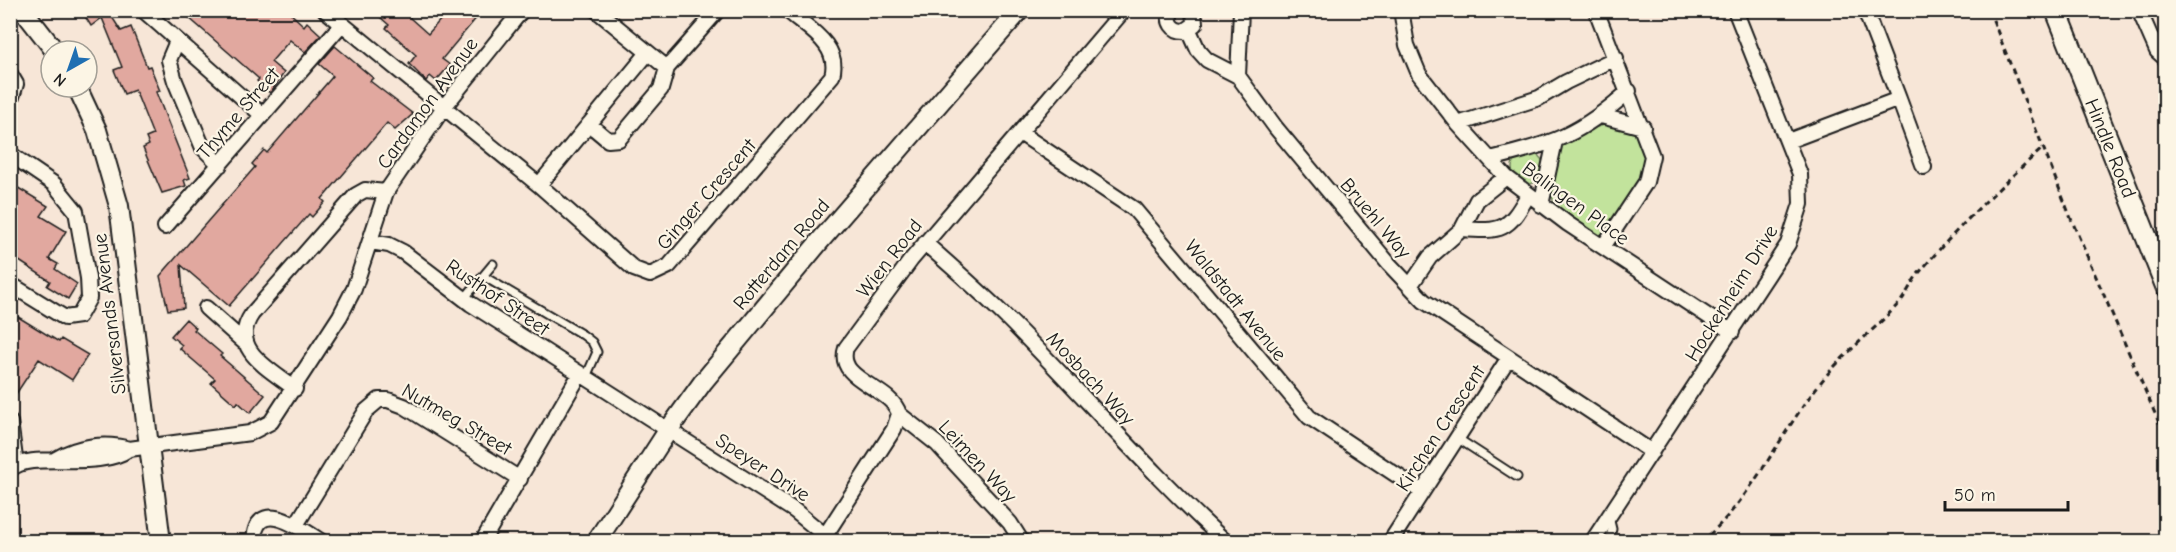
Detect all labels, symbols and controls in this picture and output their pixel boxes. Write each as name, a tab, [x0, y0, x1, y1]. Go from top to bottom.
street label: Cardamon Avenue	[372, 33, 483, 173]
north arrow	[39, 39, 99, 99]
street label: Thyme Street	[192, 62, 285, 164]
text: N	[50, 69, 70, 90]
street label: Hindle Road	[2080, 95, 2141, 201]
street label: Ginger Crescent	[652, 133, 762, 255]
street label: Balingen Place	[1518, 157, 1634, 250]
street label: Bruehl Way	[1335, 174, 1416, 263]
street label: Rotterdam Road	[728, 194, 834, 314]
street label: Wien Road	[852, 215, 927, 302]
street label: Hockenheim Drive	[1680, 221, 1783, 366]
street label: Silversands Avenue	[88, 232, 131, 396]
street label: Waldstadt Avenue	[1180, 235, 1291, 365]
street label: Rusthof Street	[442, 254, 555, 341]
street label: Mosbach Way	[1042, 327, 1140, 430]
street label: Kirchen Crescent	[1391, 360, 1490, 496]
street label: Nutmeg Street	[398, 379, 517, 461]
street label: Leimen Way	[934, 416, 1021, 507]
street label: Speyer Drive	[711, 428, 814, 506]
scale bar	[1945, 474, 2068, 512]
text: 50 m	[1954, 485, 1996, 506]

